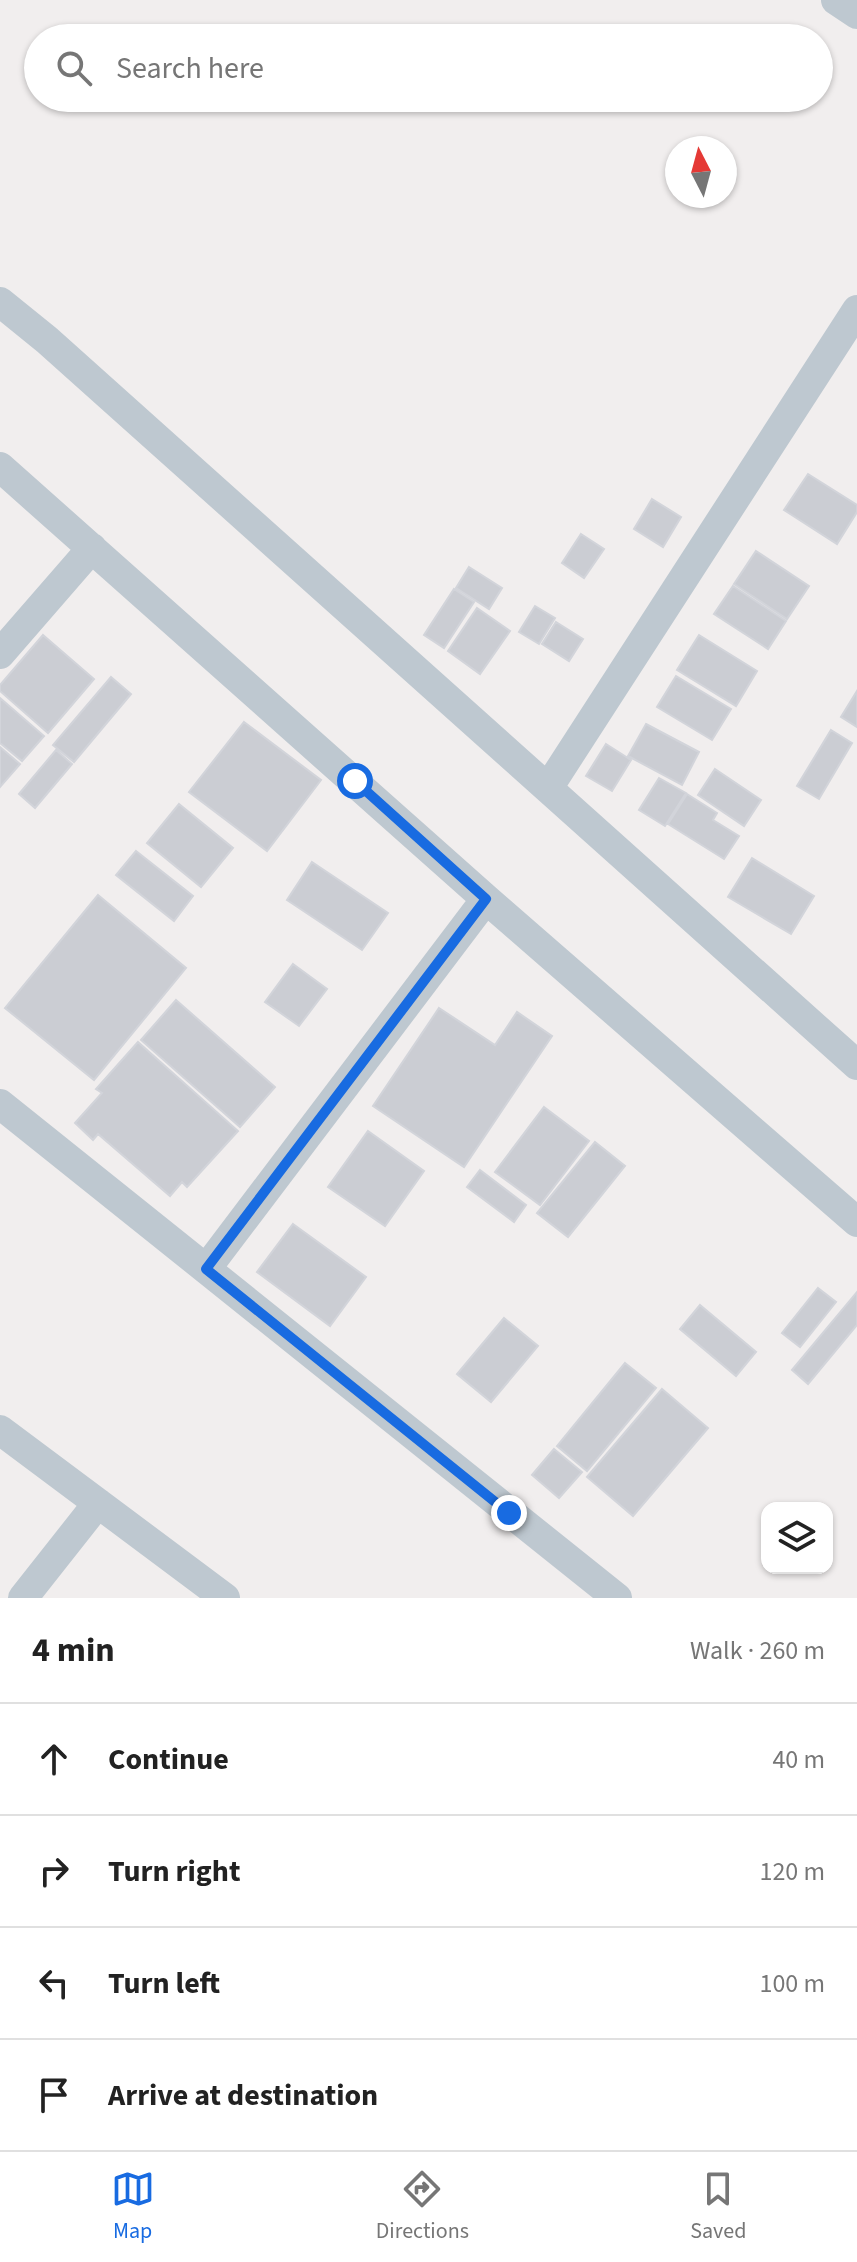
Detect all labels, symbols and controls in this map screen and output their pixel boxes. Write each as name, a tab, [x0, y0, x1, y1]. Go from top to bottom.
search box	[24, 24, 833, 112]
icon: search	[52, 46, 96, 90]
text: Search here	[116, 47, 264, 90]
north arrow	[665, 136, 737, 208]
route start	[337, 763, 373, 799]
route end	[491, 1495, 527, 1531]
map controls	[761, 1502, 833, 1574]
button: layers	[761, 1502, 833, 1574]
text: 4 min	[32, 1626, 115, 1675]
text: Walk · 260 m	[690, 1632, 825, 1669]
icon: ahead	[32, 1737, 76, 1781]
text: Continue	[108, 1738, 229, 1781]
text: 40 m	[772, 1741, 825, 1778]
icon: right	[32, 1849, 76, 1893]
text: Turn right	[108, 1850, 240, 1893]
text: 120 m	[759, 1853, 825, 1890]
icon: left	[32, 1961, 76, 2005]
text: Turn left	[108, 1962, 220, 2005]
text: 100 m	[759, 1965, 825, 2002]
icon: arrive	[32, 2073, 76, 2117]
text: Arrive at destination	[108, 2074, 378, 2117]
tab: Map	[111, 2167, 155, 2247]
tab: Directions	[376, 2167, 469, 2247]
tab: Saved	[690, 2167, 746, 2247]

